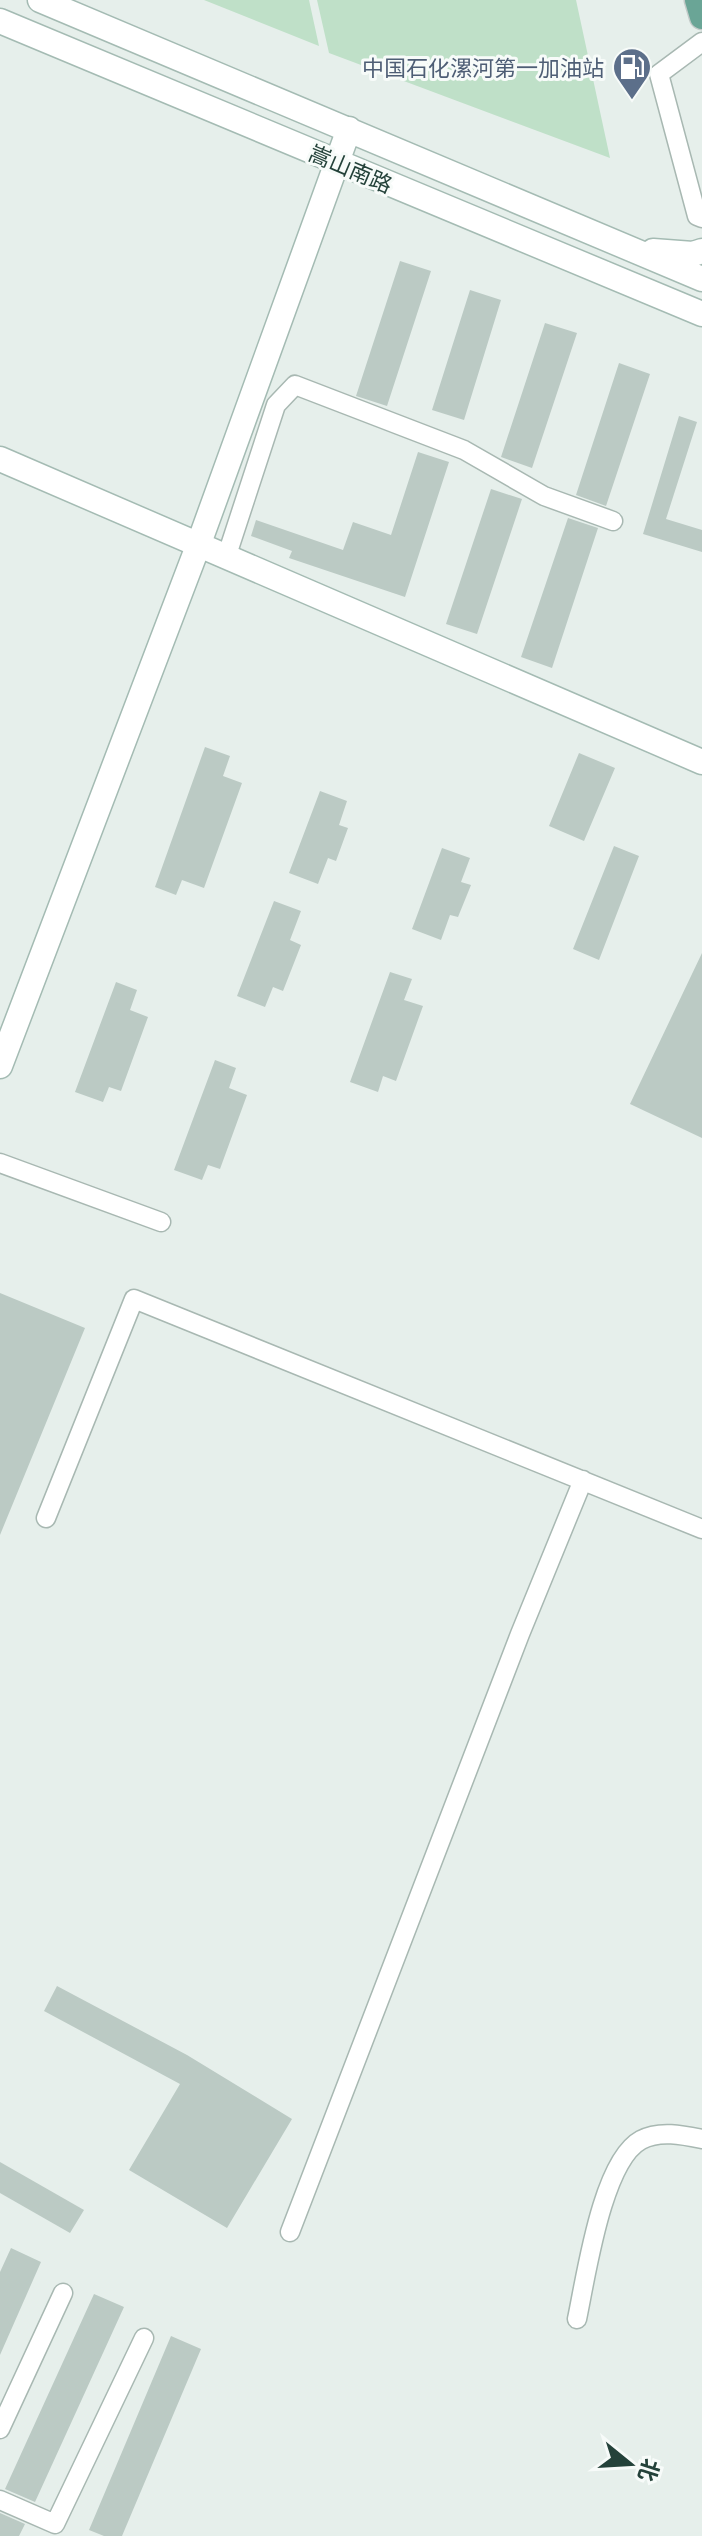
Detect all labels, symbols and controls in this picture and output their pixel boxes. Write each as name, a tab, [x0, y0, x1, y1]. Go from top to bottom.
fuel station icon: 中国石化漯河第一加油站	[611, 46, 653, 101]
place label: 中国石化漯河第一加油站	[362, 54, 604, 80]
street label: 嵩山南路	[305, 139, 397, 197]
north arrow	[590, 2424, 670, 2504]
text: 北	[634, 2456, 666, 2485]

